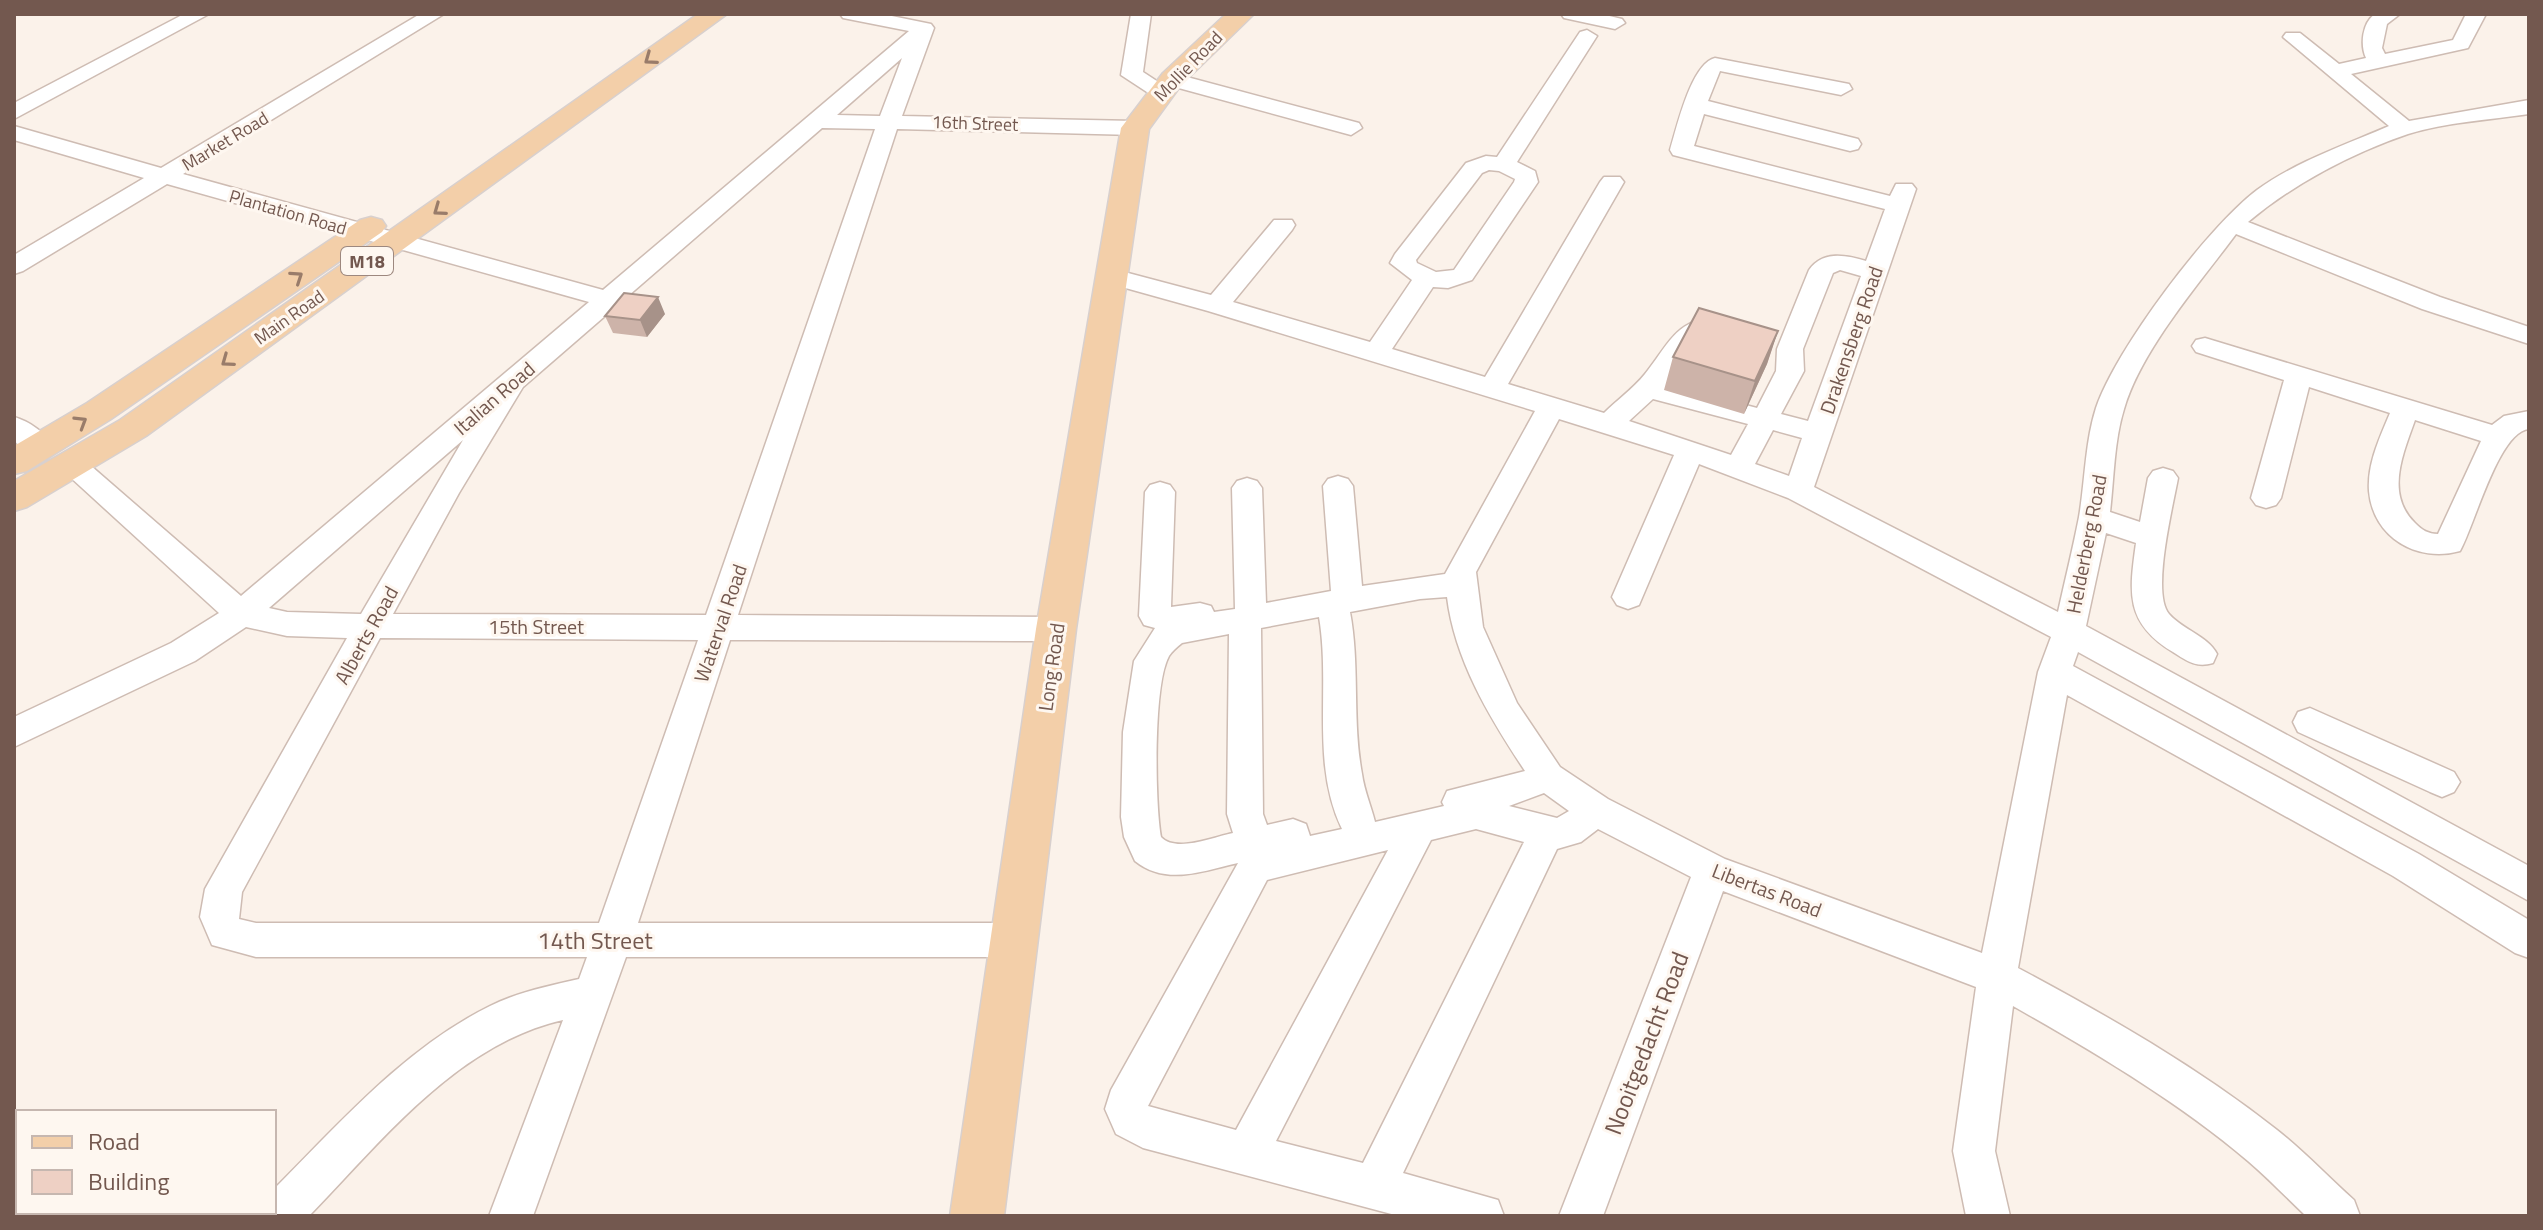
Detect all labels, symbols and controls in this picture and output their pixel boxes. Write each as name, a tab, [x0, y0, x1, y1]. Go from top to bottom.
street label: Mollie Road	[1147, 25, 1229, 107]
one-way arrow	[645, 49, 659, 64]
street label: Market Road	[176, 104, 274, 178]
street label: 16th Street	[931, 108, 1019, 138]
street label: Plantation Road	[226, 182, 350, 242]
one-way arrow	[433, 200, 447, 215]
road number: M18	[341, 247, 393, 275]
street label: Drakensberg Road	[1811, 262, 1891, 418]
one-way arrow	[288, 271, 302, 286]
street label: Main Road	[248, 283, 330, 351]
one-way arrow	[221, 351, 236, 366]
street label: Italian Road	[446, 354, 542, 442]
one-way arrow	[72, 417, 87, 432]
street label: Helderberg Road	[2057, 472, 2115, 616]
street label: Waterval Road	[685, 560, 755, 686]
street label: Alberts Road	[326, 580, 406, 690]
street label: 15th Street	[488, 611, 584, 642]
street label: Long Road	[1029, 621, 1073, 713]
street label: Libertas Road	[1708, 855, 1826, 925]
street label: 14th Street	[537, 922, 653, 958]
street label: Nooitgedacht Road	[1595, 946, 1697, 1140]
legend	[16, 1110, 276, 1214]
text: Road	[88, 1123, 140, 1159]
text: Building	[88, 1163, 170, 1199]

